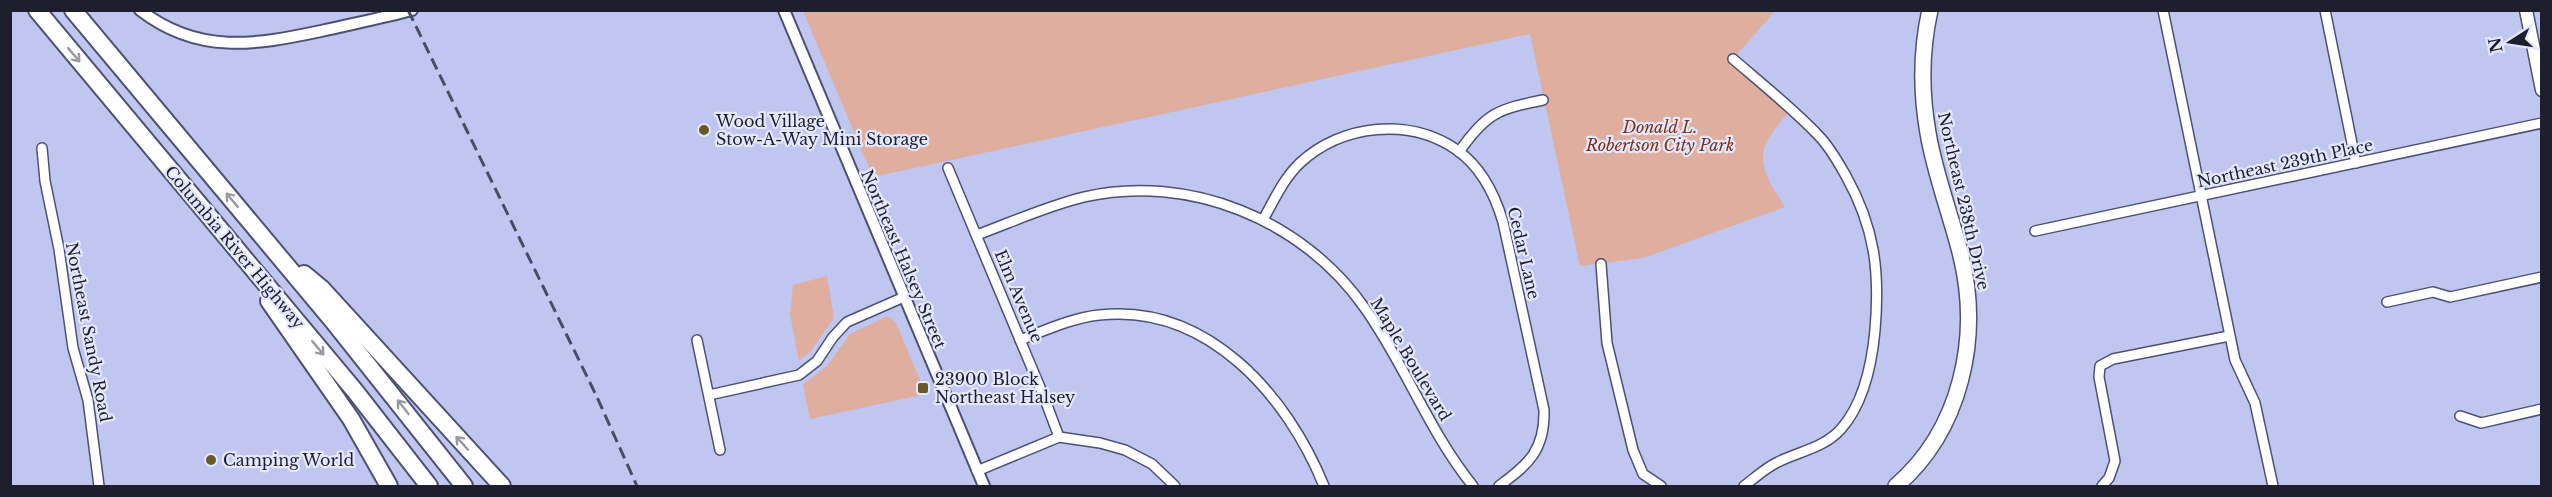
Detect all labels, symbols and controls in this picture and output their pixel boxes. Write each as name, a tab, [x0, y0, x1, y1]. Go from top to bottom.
north arrow	[2480, 12, 2540, 72]
text: N	[2484, 36, 2507, 55]
one-way arrow	[68, 47, 81, 63]
street label: Northeast 238th Drive	[1934, 110, 1994, 292]
place label: Wood Village Stow-A-Way Mini Storage	[715, 111, 928, 149]
park label: Donald L. Robertson City Park	[1585, 117, 1734, 155]
marker: Wood Village Stow-A-Way Mini Storage	[697, 123, 711, 137]
street label: Northeast 239th Place	[2195, 135, 2375, 191]
street label: Columbia River Highway	[161, 161, 310, 333]
street label: Northeast Halsey Street	[857, 166, 951, 352]
one-way arrow	[225, 193, 239, 208]
street label: Cedar Lane	[1504, 205, 1544, 301]
street label: Northeast Sandy Road	[62, 240, 116, 424]
street label: Elm Avenue	[990, 247, 1048, 345]
street label: Maple Boulevard	[1366, 294, 1456, 425]
one-way arrow	[312, 339, 325, 355]
place label: 23900 Block Northeast Halsey	[935, 369, 1076, 407]
marker: 23900 Block Northeast Halsey	[916, 381, 930, 395]
one-way arrow	[396, 399, 409, 415]
one-way arrow	[455, 436, 469, 451]
place label: Camping World	[223, 450, 354, 470]
marker: Camping World	[204, 453, 218, 467]

